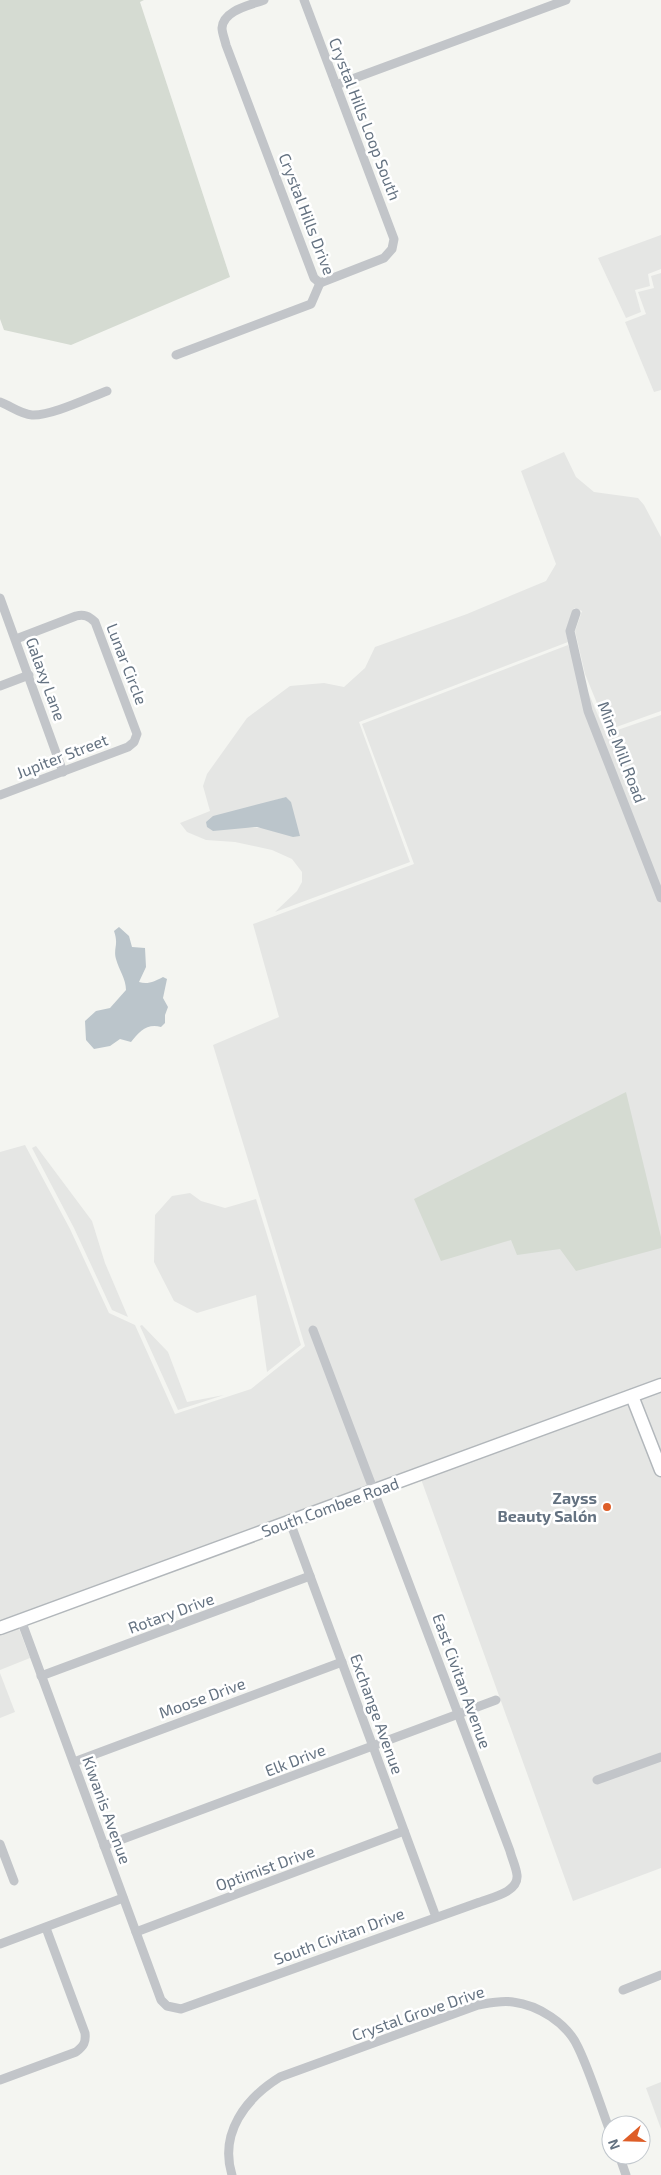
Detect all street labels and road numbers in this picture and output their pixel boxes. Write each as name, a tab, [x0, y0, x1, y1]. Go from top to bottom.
street label: Crystal Hills Loop South	[326, 35, 405, 203]
street label: Crystal Hills Drive	[276, 150, 339, 277]
street label: Lunar Circle	[103, 620, 152, 707]
street label: Galaxy Lane	[23, 635, 70, 723]
street label: Mine Mill Road	[594, 698, 651, 805]
street label: Jupiter Street	[13, 729, 110, 782]
street label: South Combee Road	[258, 1473, 401, 1540]
street label: Rotary Drive	[125, 1588, 216, 1637]
street label: East Civitan Avenue	[429, 1611, 496, 1751]
street label: Exchange Avenue	[347, 1651, 408, 1777]
street label: Moose Drive	[156, 1673, 248, 1722]
street label: Elk Drive	[262, 1739, 328, 1780]
street label: Kiwanis Avenue	[79, 1753, 136, 1866]
street label: Optimist Drive	[213, 1841, 317, 1894]
street label: South Civitan Drive	[271, 1903, 407, 1968]
street label: Crystal Grove Drive	[349, 1981, 487, 2044]

